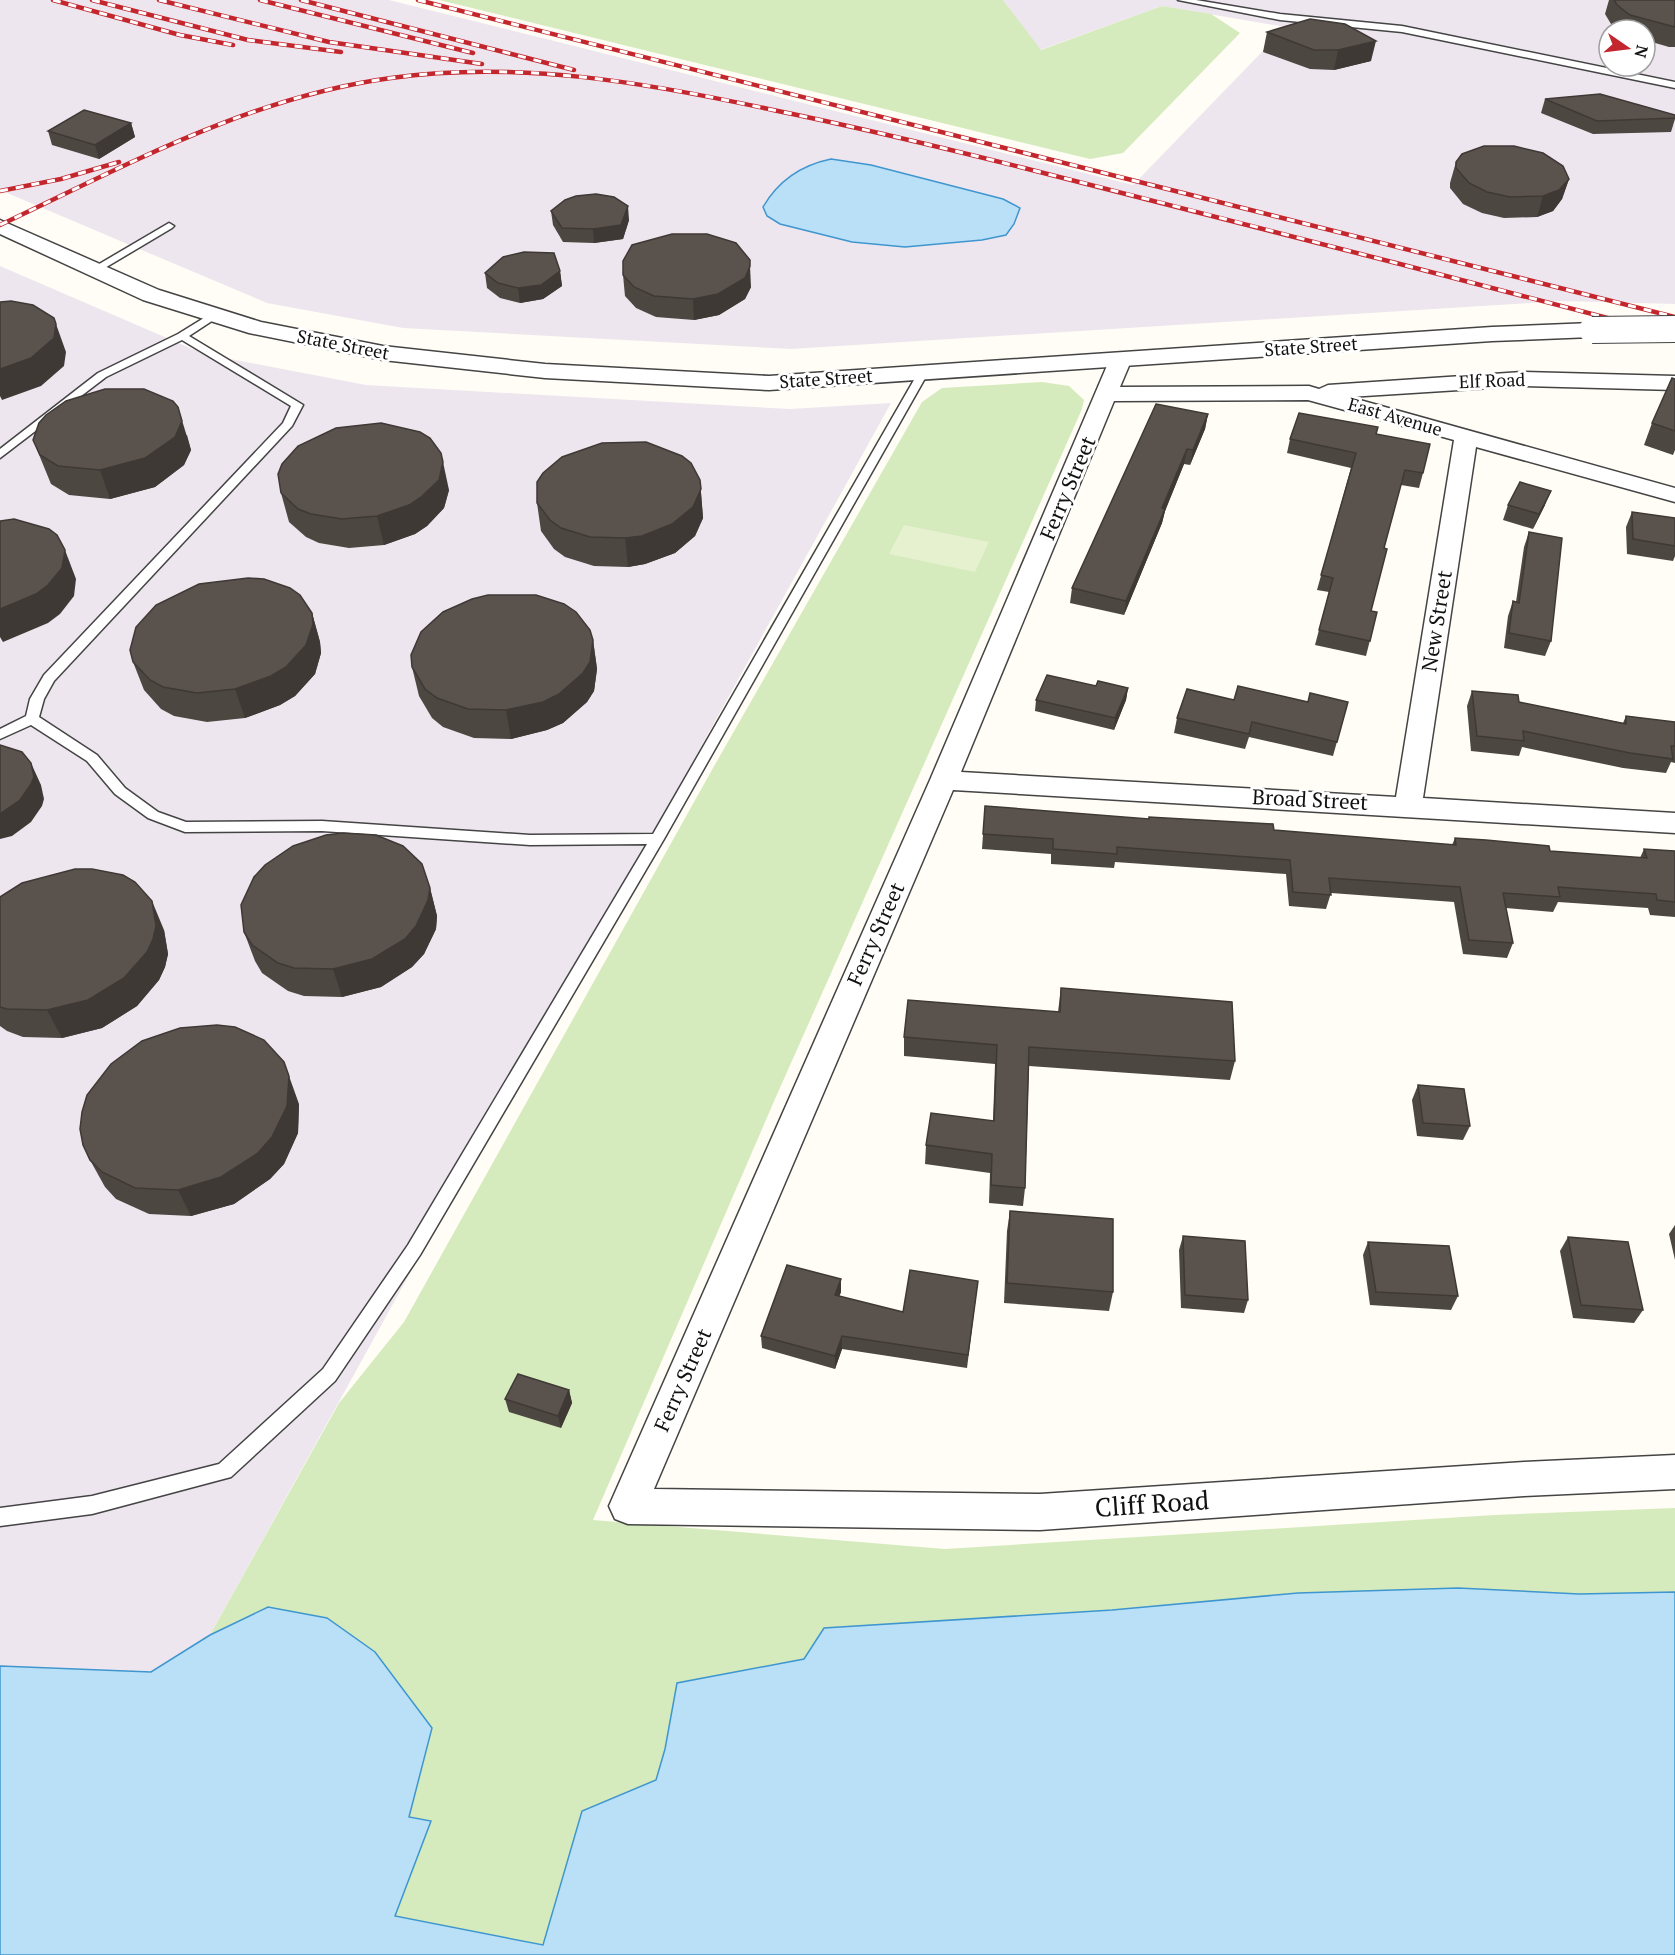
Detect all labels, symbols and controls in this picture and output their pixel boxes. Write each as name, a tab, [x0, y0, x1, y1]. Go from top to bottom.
north arrow	[1597, 18, 1657, 78]
text: N	[1629, 43, 1654, 60]
street label: State Street	[295, 323, 392, 365]
street label: State Street	[1263, 331, 1359, 361]
street label: State Street	[778, 363, 874, 393]
street label: Elf Road	[1458, 367, 1526, 393]
street label: East Avenue	[1345, 391, 1445, 441]
street label: Ferry Street	[1033, 431, 1102, 544]
street label: New Street	[1414, 568, 1458, 674]
street label: Broad Street	[1251, 782, 1369, 816]
street label: Ferry Street	[840, 877, 910, 990]
street label: Ferry Street	[647, 1323, 717, 1436]
street label: Cliff Road	[1094, 1482, 1210, 1524]

